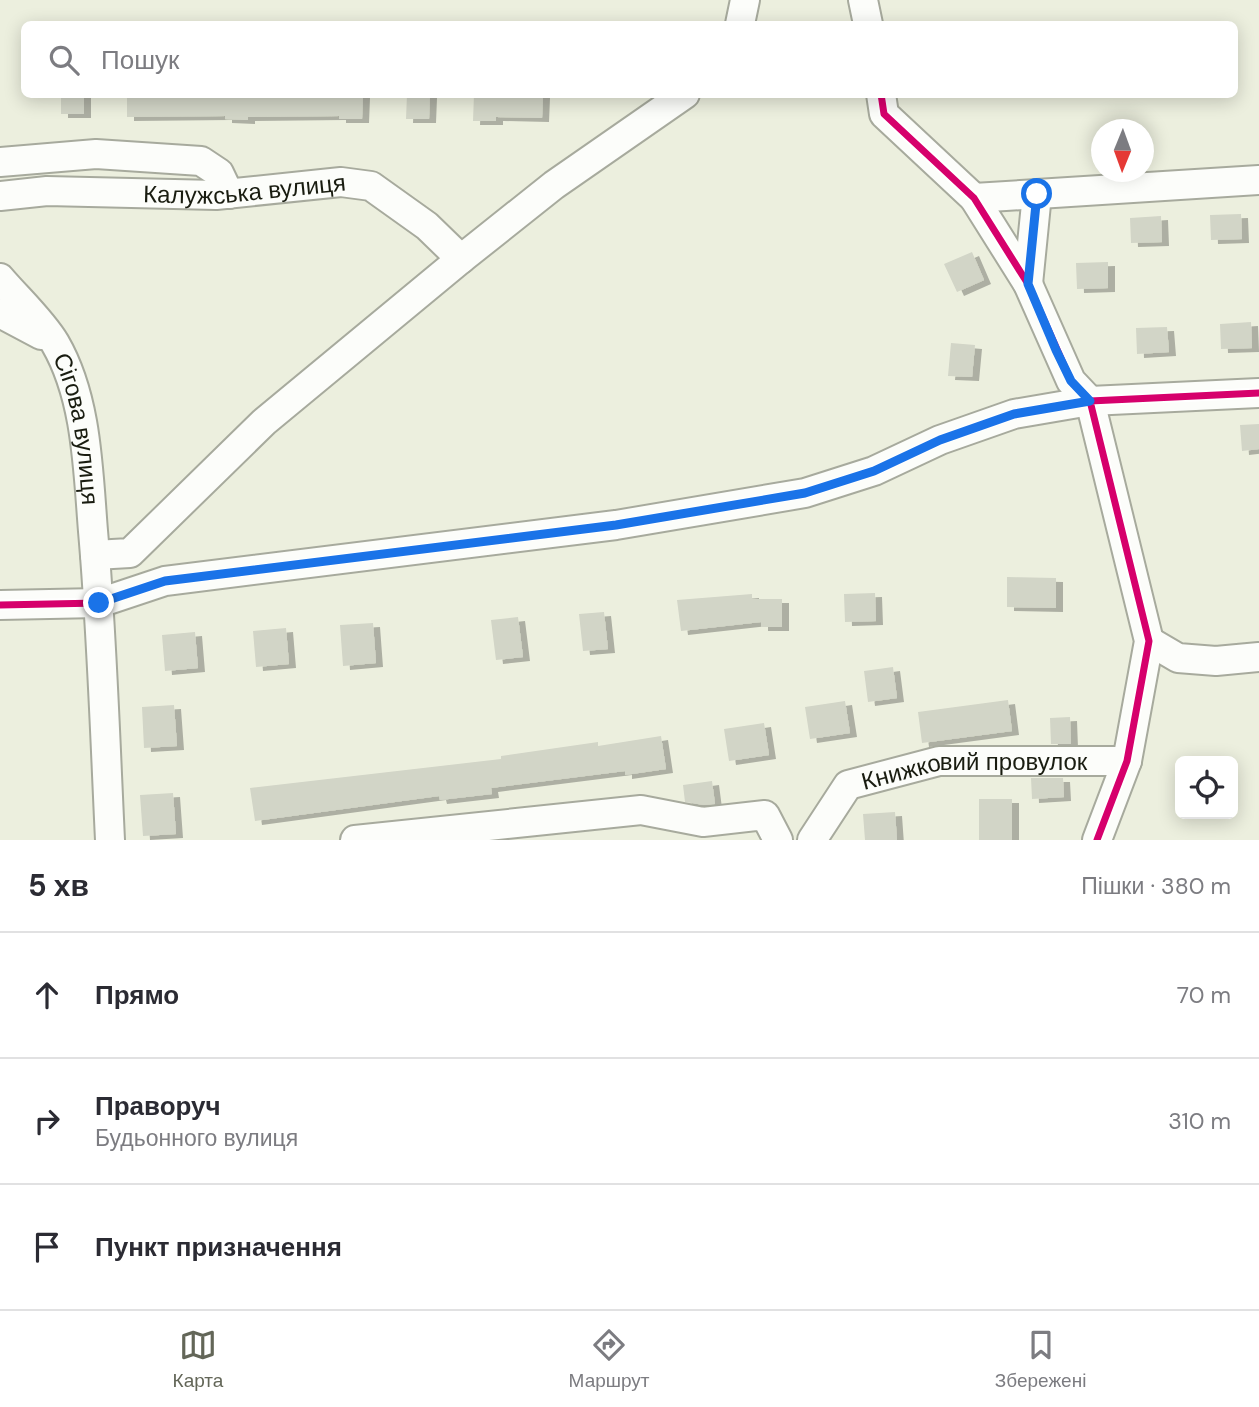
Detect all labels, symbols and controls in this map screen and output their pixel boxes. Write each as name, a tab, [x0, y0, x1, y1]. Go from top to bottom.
search box	[21, 21, 1238, 98]
icon: search	[45, 41, 83, 79]
text: Пошук	[101, 43, 179, 77]
north arrow	[1091, 119, 1154, 182]
street label: Калужська вулиця	[143, 166, 347, 211]
route start	[1021, 178, 1052, 209]
street label: Сігова вулиця	[47, 348, 107, 506]
route end	[83, 587, 114, 618]
street label: Книжковий провулок	[858, 746, 1088, 796]
map controls	[1175, 756, 1238, 819]
button: locate	[1175, 756, 1238, 819]
text: 5 хв	[28, 866, 89, 905]
text: Пішки · 380 m	[1081, 871, 1231, 901]
icon: ahead	[28, 976, 66, 1014]
text: Прямо	[95, 978, 179, 1012]
text: 70 m	[1177, 980, 1231, 1010]
text: Праворуч	[95, 1089, 221, 1123]
icon: right	[28, 1102, 66, 1140]
text: 310 m	[1168, 1106, 1231, 1136]
text: Будьонного вулиця	[95, 1123, 298, 1153]
icon: arrive	[28, 1228, 66, 1266]
text: Пункт призначення	[95, 1230, 342, 1264]
tab: Карта	[173, 1326, 223, 1393]
tab: Маршрут	[569, 1326, 650, 1393]
tab: Збережені	[995, 1326, 1086, 1393]

